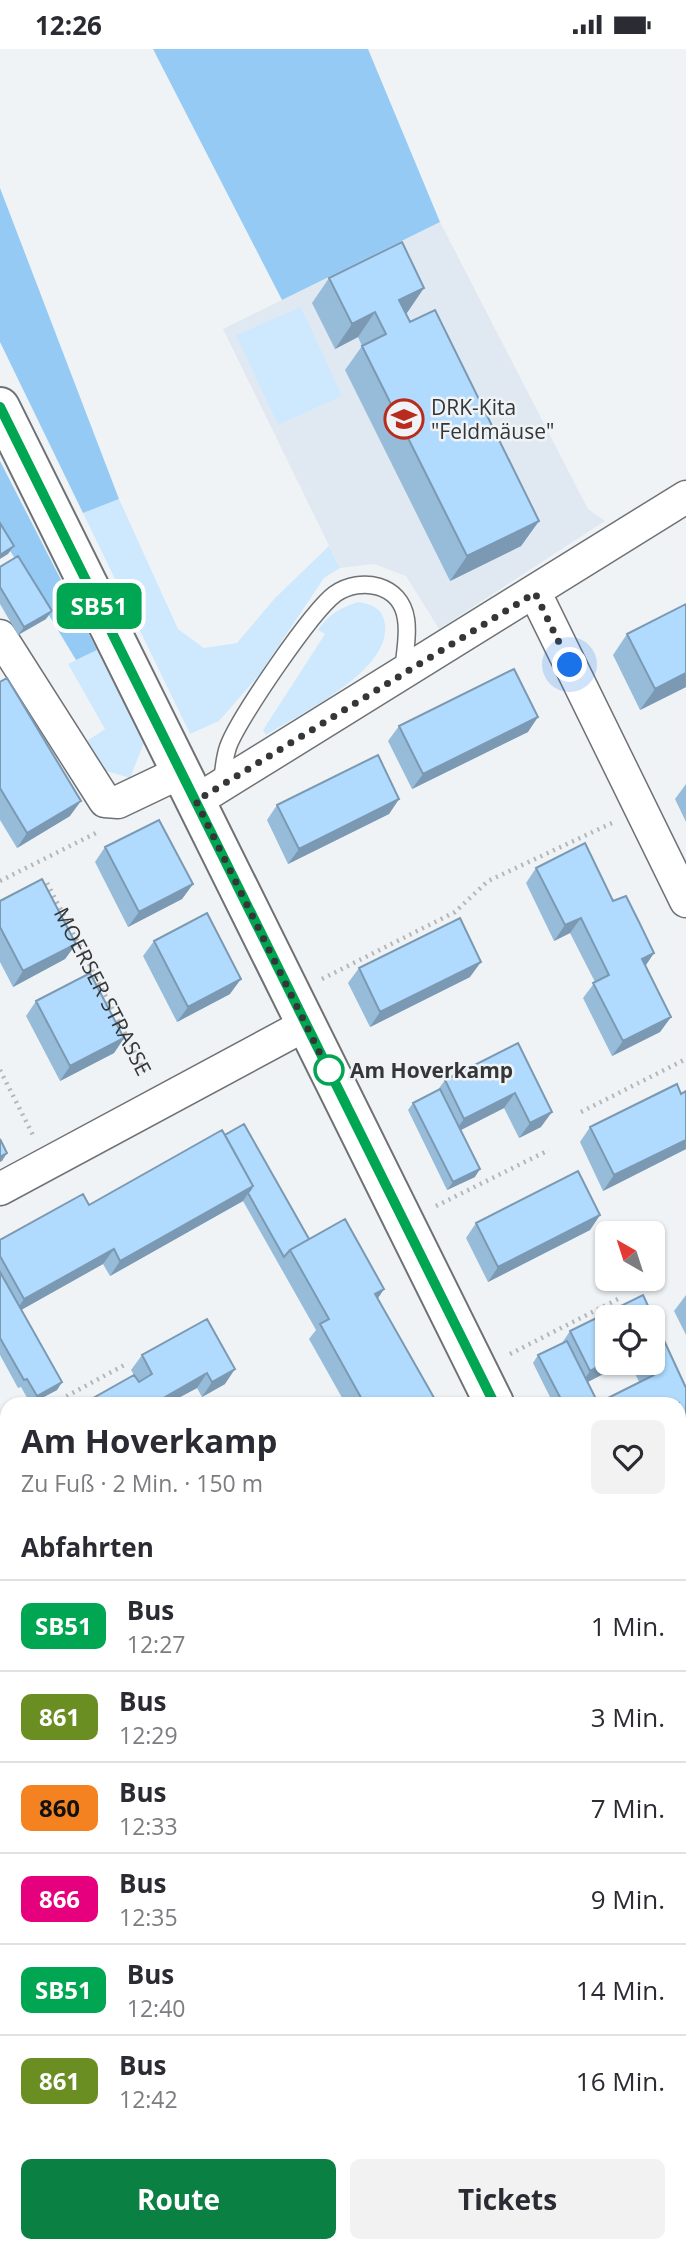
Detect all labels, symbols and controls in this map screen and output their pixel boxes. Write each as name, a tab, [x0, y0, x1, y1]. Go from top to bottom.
text: 12:26	[35, 7, 102, 43]
place label: DRK-Kita "Feldmäuse"	[431, 393, 554, 445]
school or university icon: DRK-Kita "Feldmäuse"	[383, 398, 425, 440]
line badge: SB51	[50, 583, 148, 629]
text: SB51	[71, 589, 127, 622]
your location	[552, 647, 587, 682]
street label: MOERSER STRASSE	[48, 903, 158, 1080]
marker: Am Hoverkamp	[314, 1055, 344, 1085]
place label: Am Hoverkamp	[350, 1056, 513, 1084]
north arrow	[595, 1221, 665, 1291]
map controls	[595, 1221, 665, 1375]
button: locate	[595, 1305, 665, 1375]
text: Am Hoverkamp	[21, 1418, 277, 1463]
button: heart	[591, 1420, 665, 1494]
text: Zu Fuß · 2 Min. · 150 m	[21, 1467, 263, 1499]
text: Abfahrten	[21, 1529, 154, 1565]
text: Bus	[127, 1592, 174, 1628]
text: 1 Min.	[591, 1608, 665, 1644]
text: SB51	[35, 1609, 92, 1642]
text: 12:27	[127, 1628, 185, 1660]
text: Bus	[119, 1683, 166, 1719]
text: 3 Min.	[591, 1699, 665, 1735]
text: 861	[39, 1700, 80, 1733]
text: 12:29	[119, 1719, 178, 1751]
text: Bus	[119, 1774, 166, 1810]
text: 7 Min.	[591, 1790, 665, 1826]
text: 860	[39, 1791, 80, 1824]
text: 12:33	[119, 1810, 178, 1842]
text: Bus	[119, 1865, 166, 1901]
text: 9 Min.	[591, 1881, 665, 1917]
text: 866	[39, 1882, 80, 1915]
text: 12:35	[119, 1901, 178, 1933]
text: Bus	[127, 1956, 174, 1992]
text: 14 Min.	[576, 1972, 665, 2008]
text: SB51	[35, 1973, 92, 2006]
text: 12:40	[127, 1992, 185, 2024]
text: Bus	[119, 2047, 166, 2083]
text: 16 Min.	[576, 2063, 665, 2099]
text: 861	[39, 2064, 80, 2097]
text: 12:42	[119, 2083, 178, 2115]
button: Route	[21, 2159, 336, 2239]
button: Tickets	[350, 2159, 665, 2239]

